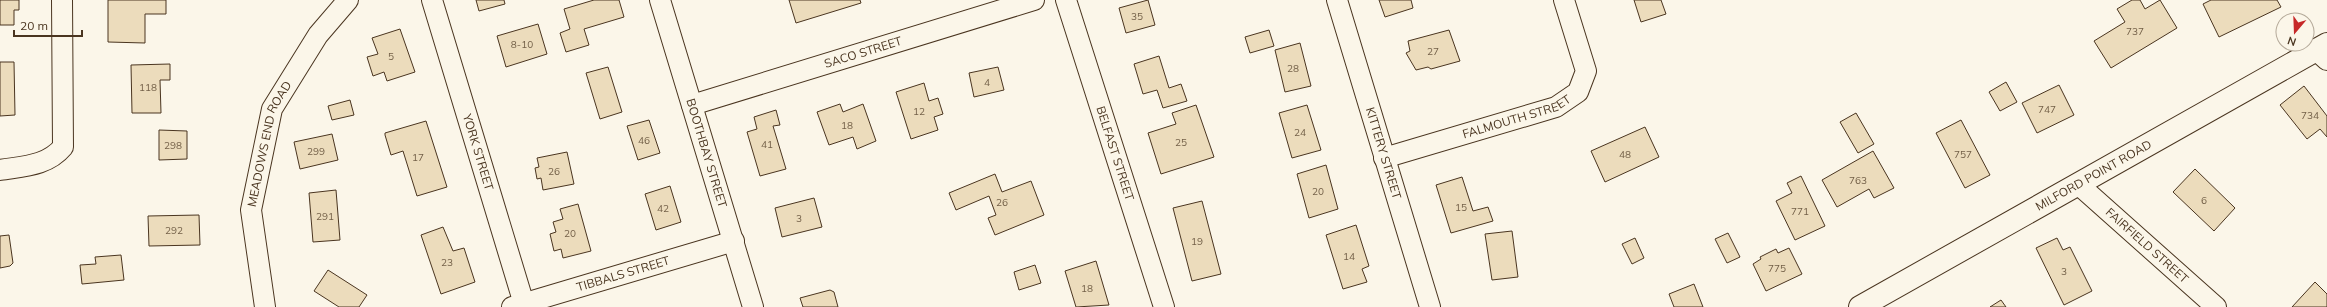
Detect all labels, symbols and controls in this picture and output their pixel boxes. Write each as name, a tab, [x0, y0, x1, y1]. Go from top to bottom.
house number: 35	[1131, 10, 1143, 23]
scale bar	[14, 12, 82, 38]
north arrow	[2275, 12, 2315, 52]
text: 20 m	[20, 18, 48, 33]
house number: 737	[2126, 25, 2144, 38]
street label: SACO STREET	[822, 33, 904, 71]
text: N	[2286, 33, 2298, 49]
house number: 8-10	[511, 38, 533, 51]
house number: 27	[1427, 45, 1439, 58]
house number: 5	[388, 50, 394, 63]
house number: 28	[1287, 62, 1299, 75]
house number: 4	[984, 76, 990, 89]
street label: MEADOWS END ROAD	[244, 78, 295, 208]
house number: 118	[139, 81, 157, 94]
street label: FALMOUTH STREET	[1461, 91, 1574, 141]
street label: BOOTHBAY STREET	[683, 97, 731, 210]
house number: 747	[2038, 103, 2056, 116]
street label: BELFAST STREET	[1093, 104, 1138, 203]
house number: 12	[913, 105, 925, 118]
street label: KITTERY STREET	[1363, 105, 1405, 201]
house number: 734	[2301, 109, 2319, 122]
street label: YORK STREET	[460, 111, 497, 193]
house number: 18	[841, 119, 853, 132]
house number: 24	[1294, 126, 1306, 139]
house number: 46	[638, 134, 650, 147]
house number: 25	[1175, 136, 1187, 149]
street label: MILFORD POINT ROAD	[2033, 136, 2154, 214]
house number: 41	[761, 138, 773, 151]
house number: 298	[164, 139, 182, 152]
house number: 299	[307, 145, 325, 158]
house number: 48	[1619, 148, 1631, 161]
house number: 757	[1954, 148, 1972, 161]
house number: 17	[412, 151, 424, 164]
house number: 26	[548, 165, 560, 178]
house number: 763	[1849, 174, 1867, 187]
house number: 20	[1312, 185, 1324, 198]
house number: 6	[2201, 194, 2207, 207]
house number: 26	[996, 196, 1008, 209]
house number: 15	[1455, 201, 1467, 214]
house number: 42	[657, 202, 669, 215]
street label: FAIRFIELD STREET	[2103, 204, 2192, 286]
house number: 771	[1791, 205, 1809, 218]
house number: 291	[316, 210, 334, 223]
house number: 3	[796, 212, 802, 225]
house number: 292	[165, 224, 183, 237]
house number: 20	[564, 227, 576, 240]
house number: 19	[1191, 235, 1203, 248]
house number: 14	[1343, 250, 1355, 263]
street label: TIBBALS STREET	[575, 252, 672, 294]
house number: 23	[441, 256, 453, 269]
house number: 775	[1768, 262, 1786, 275]
house number: 3	[2061, 265, 2067, 278]
house number: 18	[1081, 282, 1093, 295]

